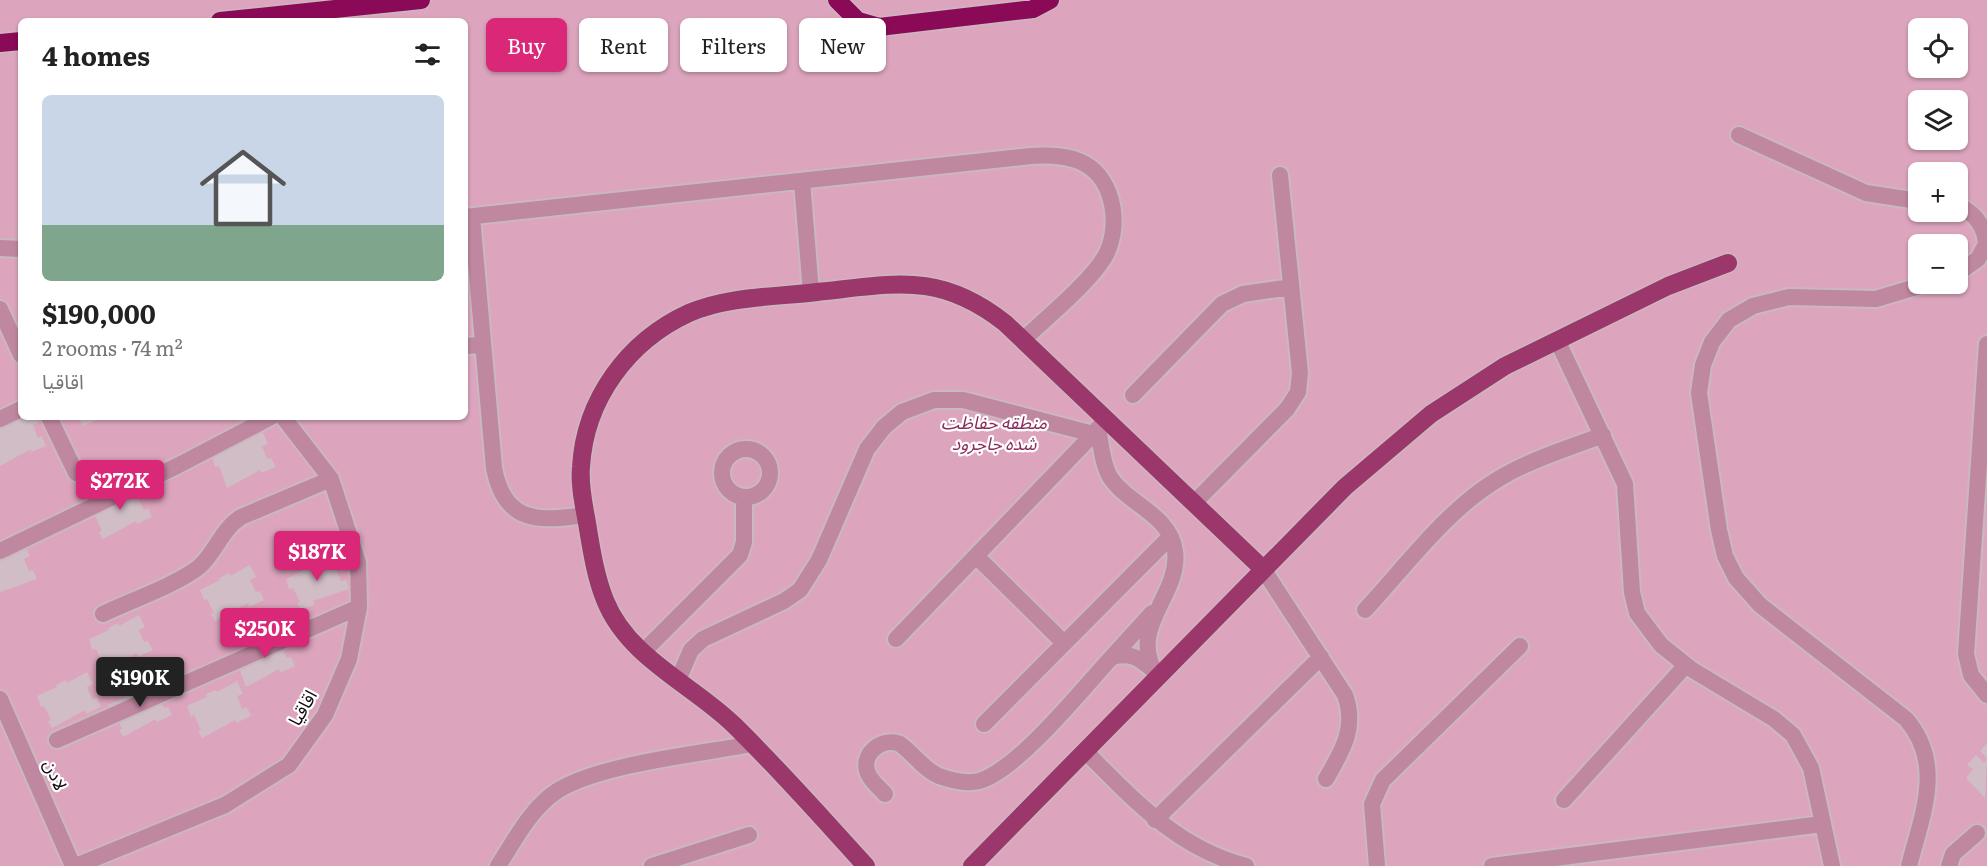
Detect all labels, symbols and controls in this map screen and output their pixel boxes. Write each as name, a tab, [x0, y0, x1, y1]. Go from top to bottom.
chip: Buy	[486, 18, 567, 72]
chip: Rent	[579, 18, 668, 72]
chip: Filters	[680, 18, 787, 72]
chip: New	[799, 18, 886, 72]
map controls	[1908, 18, 1968, 294]
button: locate	[1908, 18, 1968, 78]
text: 4 homes	[42, 35, 150, 74]
icon: filters	[411, 38, 444, 71]
button: layers	[1908, 90, 1968, 150]
icon: home	[189, 134, 297, 242]
button: +	[1908, 162, 1968, 222]
button: −	[1908, 234, 1968, 294]
text: $190,000	[42, 293, 156, 332]
text: 2 rooms · 74 m²	[42, 332, 183, 362]
text: اقاقیا	[42, 365, 84, 395]
park label: منطقه حفاظت شده جاجرود	[941, 408, 1048, 456]
pin: $272K	[78, 460, 162, 511]
text: $272K	[90, 464, 150, 494]
pin: $187K	[275, 531, 359, 582]
text: $187K	[288, 535, 346, 565]
pin: $250K	[223, 608, 307, 659]
text: $250K	[234, 612, 296, 642]
pin: $190K	[98, 657, 182, 708]
text: $190K	[110, 661, 170, 691]
street label: اقاقیا	[281, 684, 323, 730]
street label: لادن	[38, 755, 75, 794]

